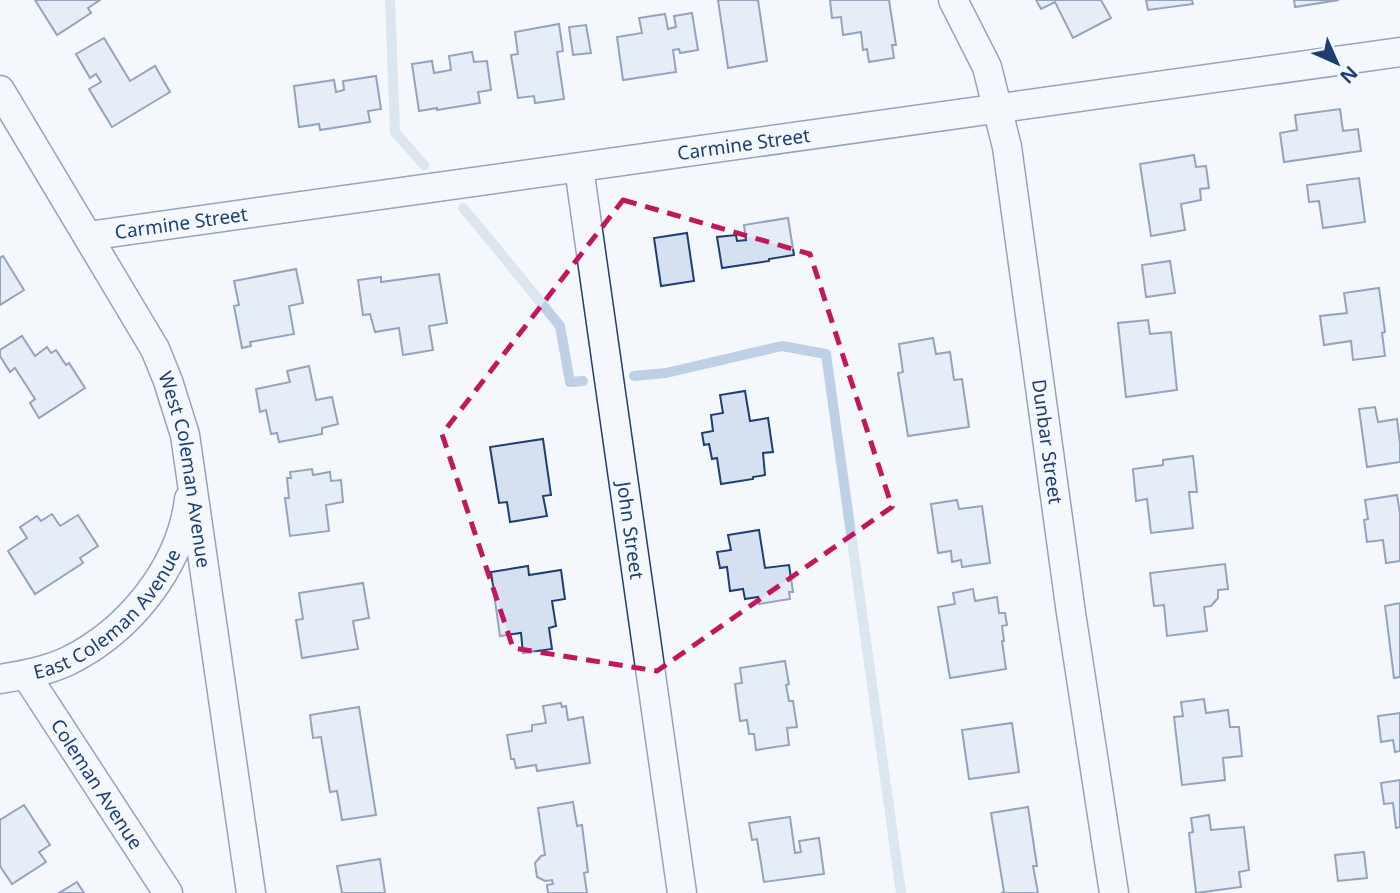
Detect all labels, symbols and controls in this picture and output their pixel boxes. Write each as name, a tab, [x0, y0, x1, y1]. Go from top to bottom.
north arrow	[1302, 28, 1372, 98]
text: N	[1334, 60, 1364, 90]
street label: Carmine Street	[676, 122, 812, 166]
street label: Carmine Street	[113, 201, 249, 245]
street label: West Coleman Avenue	[152, 367, 217, 569]
street label: Dunbar Street	[1026, 378, 1069, 506]
street label: John Street	[610, 478, 650, 581]
street label: East Coleman Avenue	[31, 544, 187, 685]
street label: Coleman Avenue	[45, 714, 149, 854]

